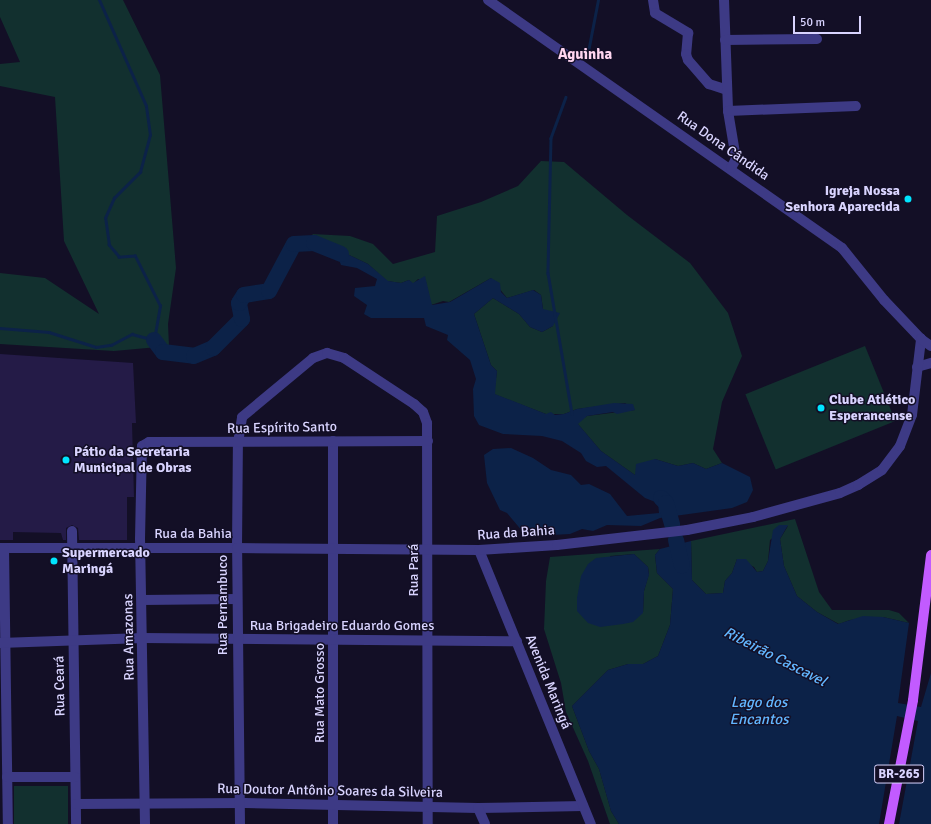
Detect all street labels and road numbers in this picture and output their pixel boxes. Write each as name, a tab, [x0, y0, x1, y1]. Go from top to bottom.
street label: Rua Dona Cândida	[674, 108, 772, 184]
street label: Rua Espírito Santo	[227, 419, 337, 437]
street label: Rua da Bahia	[477, 522, 555, 544]
street label: Rua da Bahia	[154, 526, 232, 542]
street label: Rua Pará	[406, 544, 422, 596]
street label: Rua Pernambuco	[215, 555, 231, 655]
street label: Rua Amazonas	[120, 593, 138, 681]
street label: Rua Brigadeiro Eduardo Gomes	[250, 618, 434, 634]
street label: Avenida Maringá	[521, 632, 575, 732]
street label: Rua Mato Grosso	[312, 643, 328, 743]
street label: Rua Ceará	[51, 656, 69, 716]
road number: BR-265	[874, 763, 924, 785]
street label: Rua Doutor Antônio Soares da Silveira	[217, 781, 443, 801]

